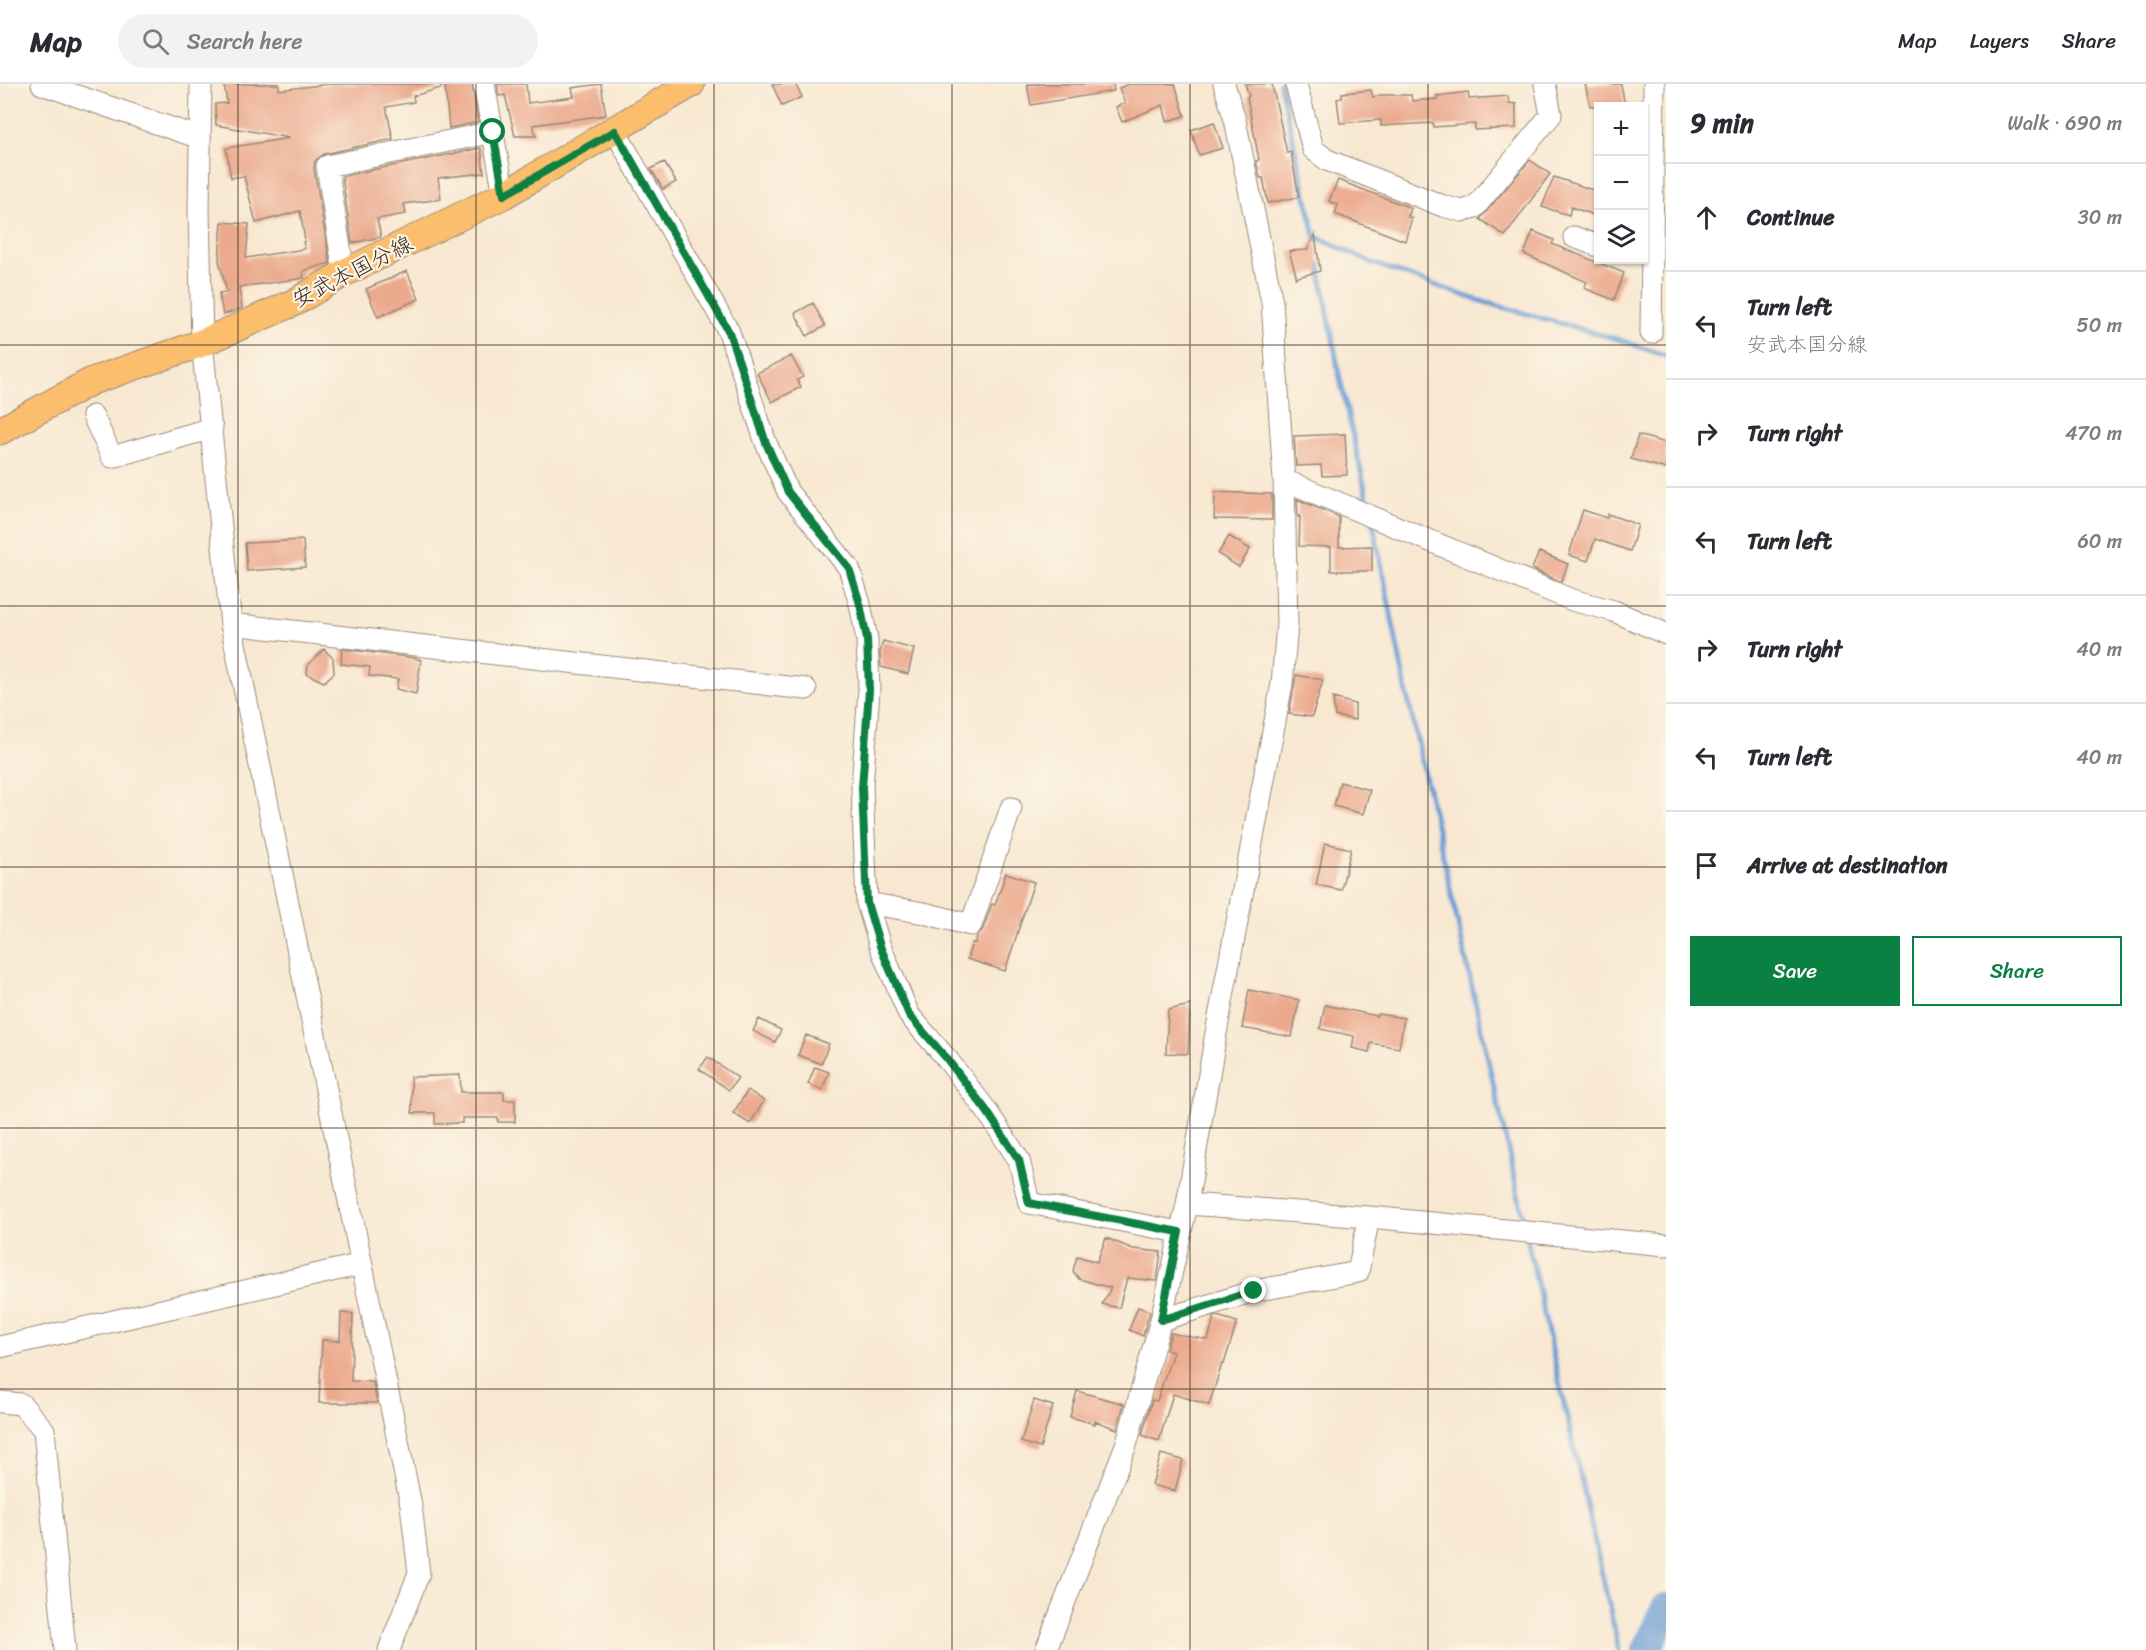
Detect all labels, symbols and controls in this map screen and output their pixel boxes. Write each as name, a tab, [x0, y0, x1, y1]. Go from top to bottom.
search box	[118, 14, 538, 68]
text: Map	[30, 17, 82, 66]
text: Search here	[187, 22, 303, 61]
text: Map	[1898, 22, 1937, 60]
text: Layers	[1970, 22, 2029, 60]
text: Share	[2062, 22, 2116, 60]
icon: search	[139, 25, 172, 58]
text: 9 min	[1690, 100, 1754, 146]
map controls	[1594, 102, 1648, 264]
button: +	[1594, 102, 1648, 156]
text: Walk · 690 m	[2008, 106, 2122, 141]
route start	[479, 118, 505, 144]
button: −	[1594, 156, 1648, 210]
text: Continue	[1747, 198, 1835, 237]
text: 30 m	[2078, 200, 2122, 235]
icon: ahead	[1690, 201, 1723, 234]
button: layers	[1594, 210, 1648, 264]
street label: 安武本国分線	[285, 224, 420, 319]
text: Turn left	[1747, 288, 1832, 327]
text: 50 m	[2077, 308, 2122, 343]
icon: left	[1690, 309, 1723, 342]
text: 安武本国分線	[1747, 327, 1867, 362]
text: Turn right	[1747, 414, 1842, 453]
text: 470 m	[2065, 416, 2122, 451]
icon: right	[1690, 417, 1723, 450]
text: Turn left	[1747, 522, 1832, 561]
text: 60 m	[2077, 524, 2122, 559]
icon: left	[1690, 525, 1723, 558]
text: Turn right	[1747, 630, 1842, 669]
text: 40 m	[2076, 632, 2122, 667]
icon: right	[1690, 633, 1723, 666]
text: Turn left	[1747, 738, 1832, 777]
text: 40 m	[2076, 740, 2122, 775]
icon: left	[1690, 741, 1723, 774]
text: Arrive at destination	[1747, 846, 1948, 885]
icon: arrive	[1690, 849, 1723, 882]
button: Save	[1690, 936, 1900, 1006]
button: Share	[1912, 936, 2122, 1006]
route end	[1240, 1277, 1266, 1303]

